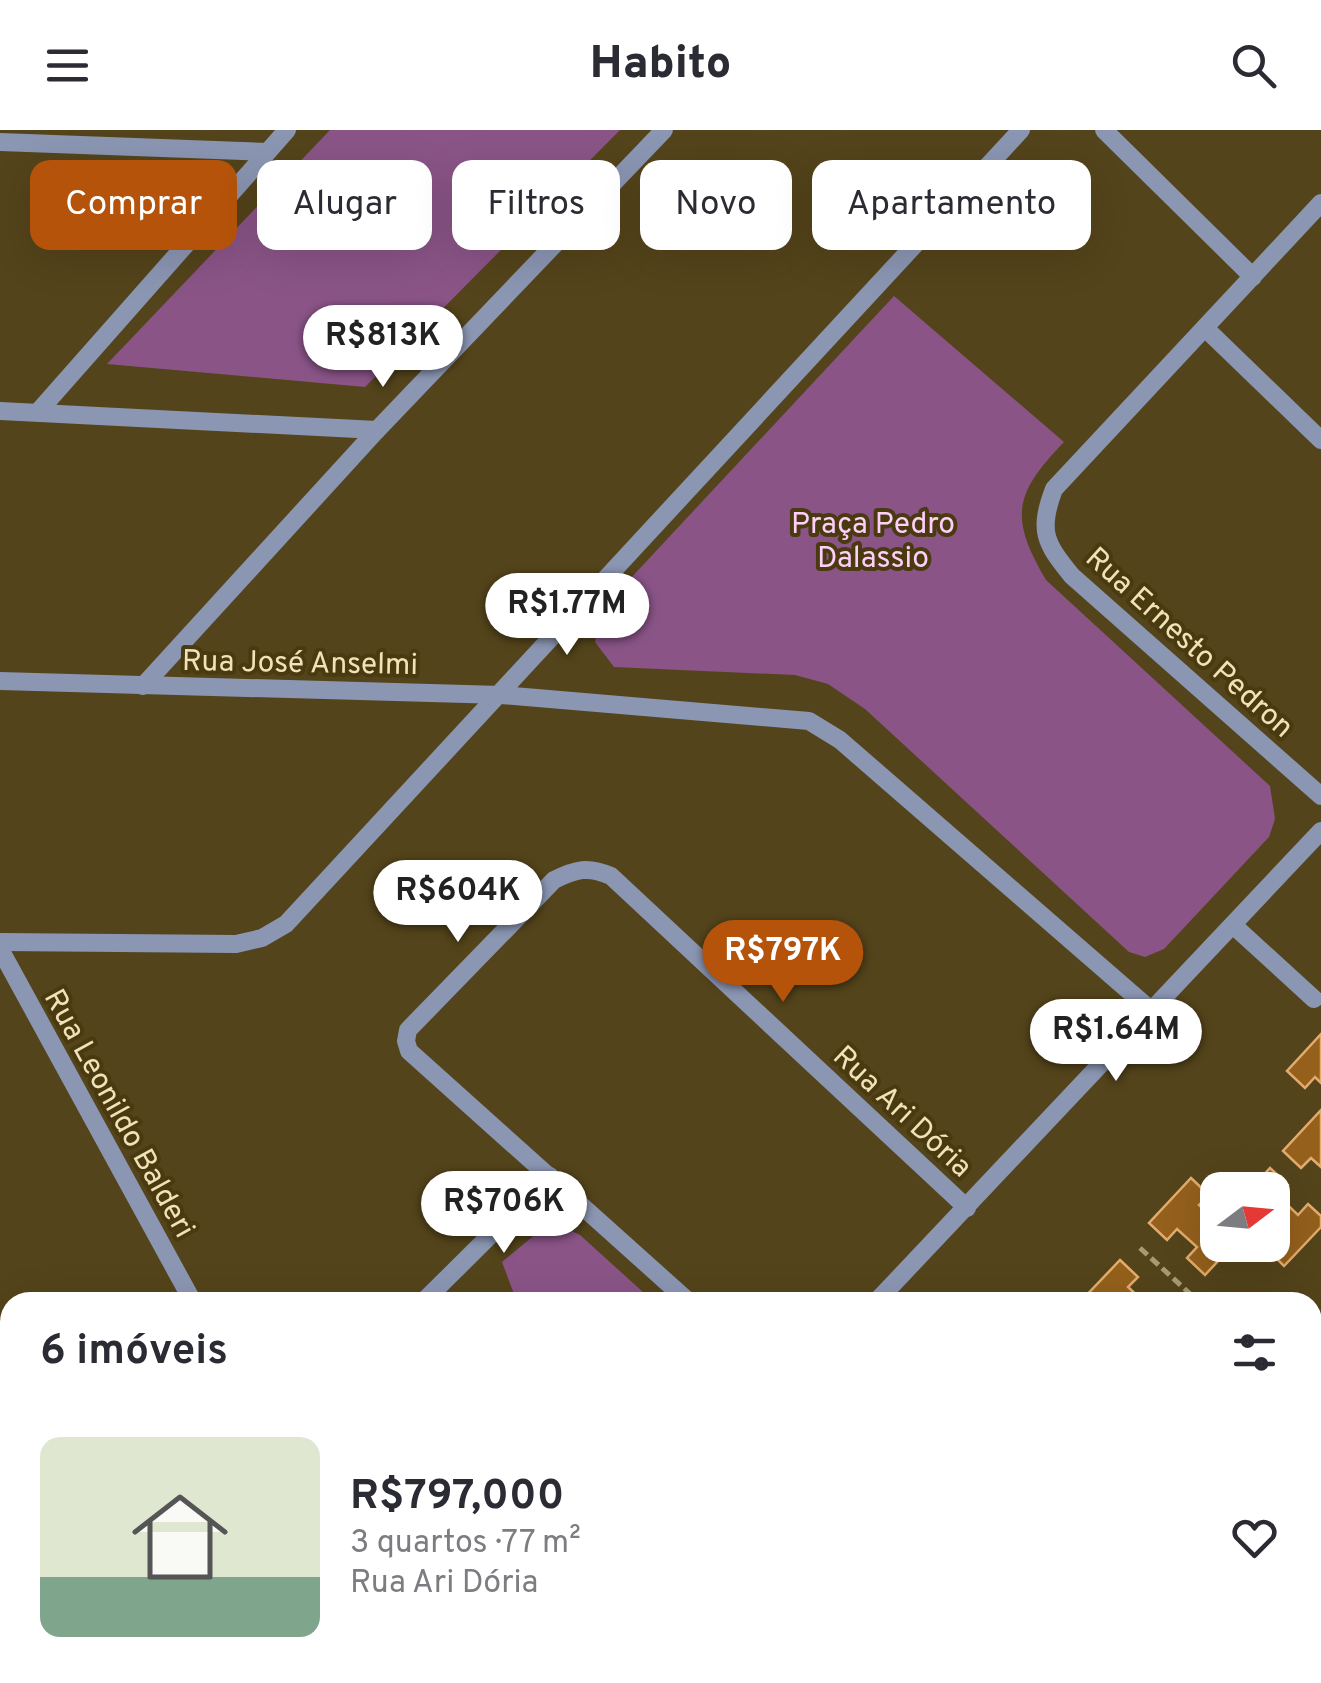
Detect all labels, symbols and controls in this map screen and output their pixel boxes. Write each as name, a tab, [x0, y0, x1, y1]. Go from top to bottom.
text: Habito	[590, 37, 731, 94]
icon: menu	[40, 38, 95, 93]
icon: search	[1226, 38, 1281, 93]
chip: Comprar	[30, 160, 237, 250]
chip: Alugar	[257, 160, 432, 250]
chip: Filtros	[452, 160, 620, 250]
chip: Novo	[640, 160, 792, 250]
chip: Apartamento	[812, 160, 1091, 250]
pin: R$813K	[302, 305, 464, 390]
text: R$813K	[325, 317, 441, 357]
park label: Praça Pedro Dalassio	[791, 507, 955, 578]
street label: Rua Ernesto Pedron	[1077, 541, 1300, 747]
pin: R$1.77M	[475, 573, 659, 658]
text: R$1.77M	[507, 585, 627, 625]
street label: Rua José Anselmi	[182, 644, 418, 685]
pin: R$604K	[377, 860, 539, 945]
text: R$604K	[395, 872, 521, 912]
pin: R$797K	[702, 920, 864, 1005]
text: R$797K	[724, 932, 842, 972]
street label: Rua Leonildo Balderi	[34, 983, 202, 1245]
pin: R$1.64M	[1024, 999, 1208, 1084]
text: R$1.64M	[1052, 1011, 1180, 1051]
street label: Rua Ari Dória	[824, 1039, 978, 1187]
pin: R$706K	[423, 1171, 585, 1256]
north arrow	[1200, 1172, 1290, 1262]
map controls	[1200, 1172, 1290, 1262]
text: R$706K	[443, 1183, 565, 1223]
icon: filters	[1227, 1325, 1282, 1380]
text: 6 imóveis	[40, 1326, 228, 1379]
text: R$797,000	[350, 1471, 564, 1524]
icon: home	[120, 1477, 240, 1597]
icon: heart	[1227, 1510, 1282, 1565]
text: 3 quartos · 77 m²	[350, 1524, 581, 1564]
text: Rua Ari Dória	[350, 1564, 538, 1604]

